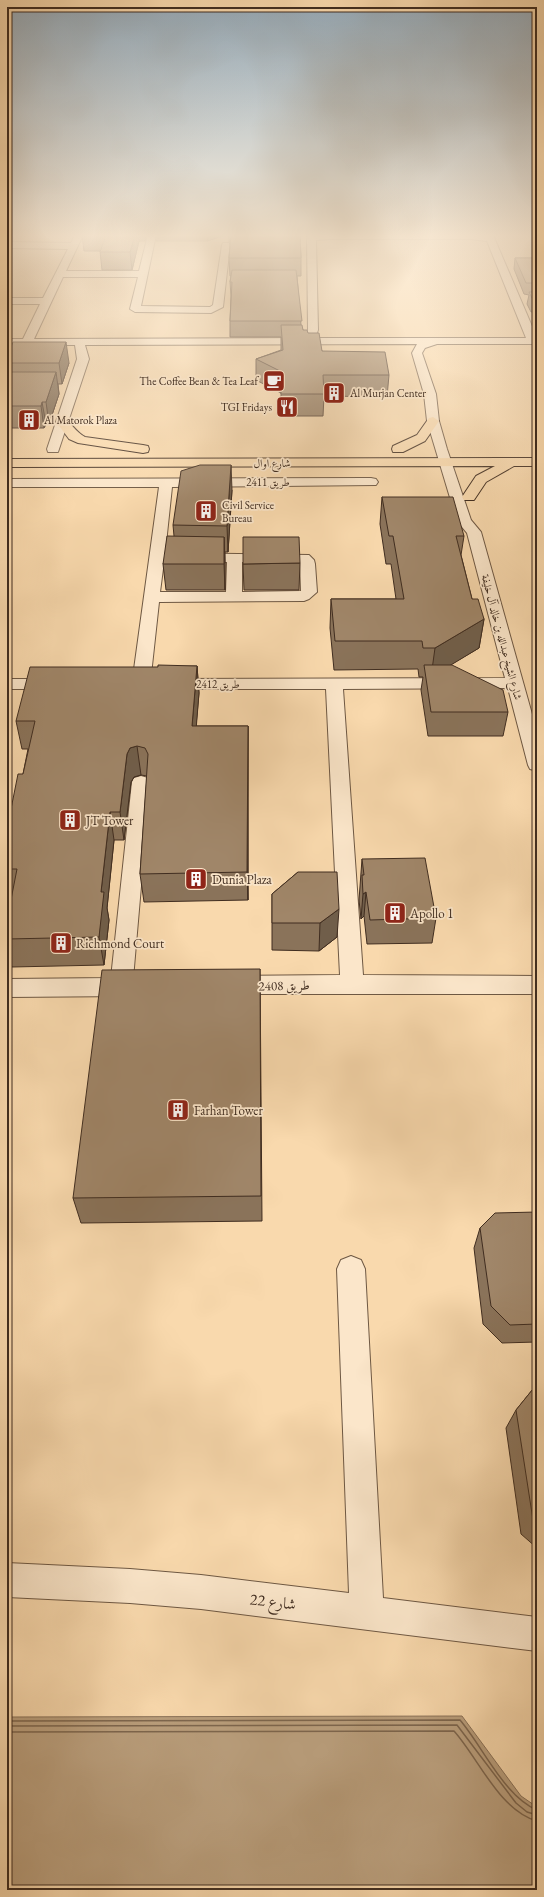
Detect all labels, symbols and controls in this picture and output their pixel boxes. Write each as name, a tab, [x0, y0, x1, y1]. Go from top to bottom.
cafe icon: The Coffee Bean & Tea Leaf	[261, 368, 287, 394]
place label: The Coffee Bean & Tea Leaf	[139, 374, 259, 388]
building icon: Al Murjan Center	[321, 380, 347, 406]
place label: Al Murjan Center	[349, 386, 426, 400]
restaurant icon: TGI Fridays	[274, 394, 300, 420]
place label: TGI Fridays	[221, 400, 272, 414]
building icon: Al Matorok Plaza	[16, 407, 42, 433]
place label: Al Matorok Plaza	[43, 413, 118, 427]
street label: شارع اوال	[253, 456, 291, 473]
street label: طريق 2411	[246, 475, 290, 490]
building icon: Civil Service Bureau	[193, 498, 219, 524]
place label: Civil Service Bureau	[222, 498, 275, 525]
street label: شارع الشيخ عبدالله بن خالد آل خليفة	[475, 573, 525, 702]
street label: طريق 2412	[196, 677, 240, 692]
building icon: JT Tower	[57, 807, 83, 833]
place label: JT Tower	[85, 812, 134, 829]
building icon: Dunia Plaza	[183, 866, 209, 892]
place label: Dunia Plaza	[212, 871, 273, 888]
building icon: Apollo 1	[382, 900, 408, 926]
place label: Apollo 1	[409, 905, 454, 922]
building icon: Richmond Court	[48, 930, 74, 956]
place label: Richmond Court	[76, 935, 164, 952]
street label: طريق 2408	[258, 977, 310, 994]
building icon: Farhan Tower	[165, 1097, 191, 1123]
place label: Farhan Tower	[194, 1102, 263, 1119]
street label: شارع 22	[248, 1588, 297, 1618]

